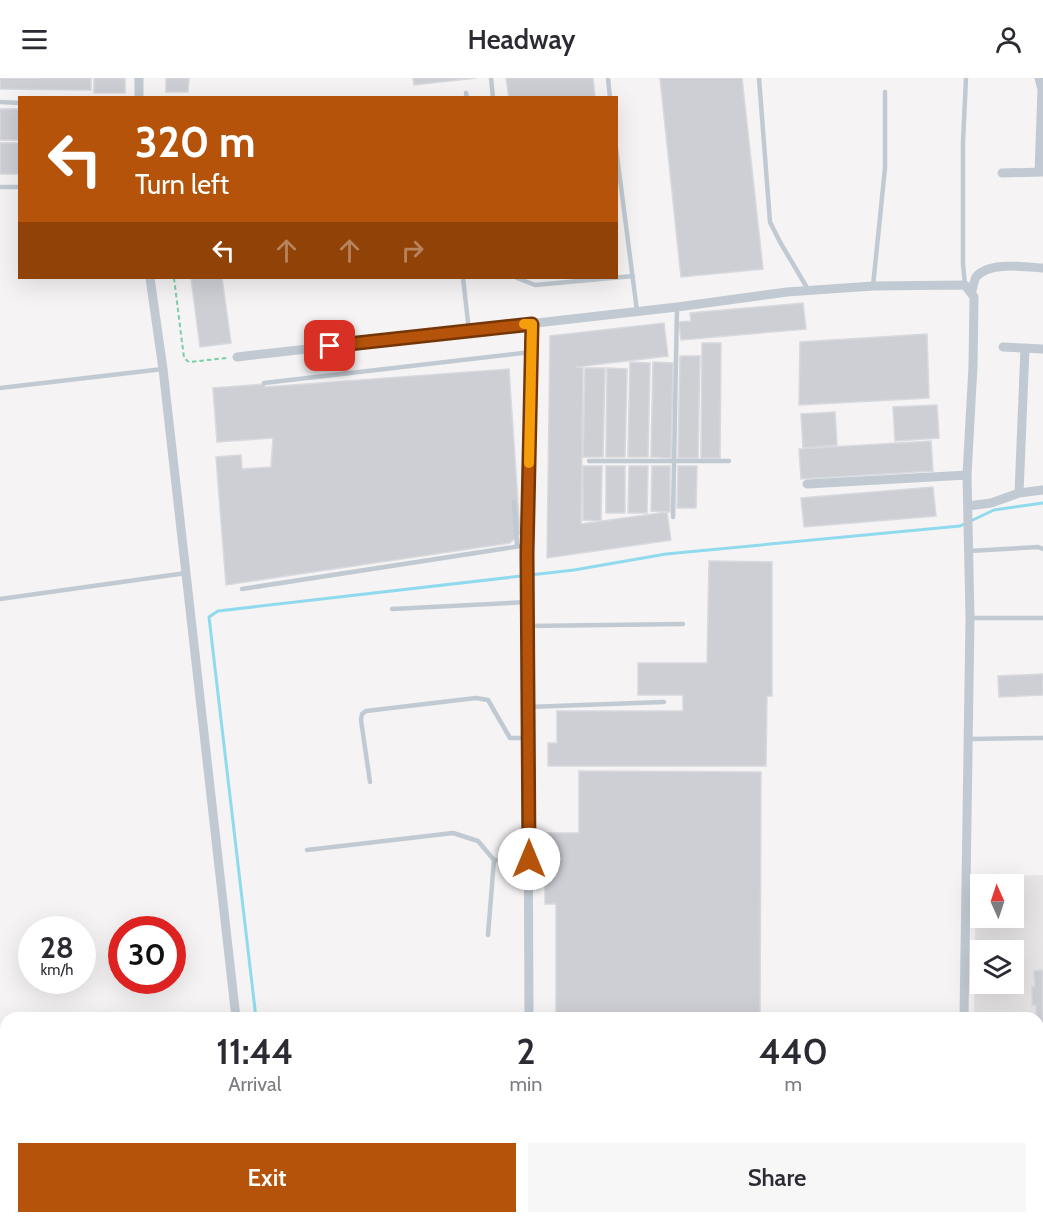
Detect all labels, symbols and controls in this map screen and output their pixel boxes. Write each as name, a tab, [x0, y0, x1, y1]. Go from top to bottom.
icon: menu	[18, 23, 51, 56]
text: Headway	[468, 23, 575, 56]
icon: person	[992, 23, 1025, 56]
text: 320 m	[135, 116, 255, 168]
icon: left	[36, 120, 114, 198]
text: Turn left	[135, 168, 229, 201]
icon: left	[207, 234, 240, 267]
icon: ahead	[270, 234, 303, 267]
icon: ahead	[333, 234, 366, 267]
icon: right	[396, 234, 429, 267]
pin	[304, 320, 355, 371]
icon: arrive	[313, 329, 346, 362]
position arrow	[497, 827, 561, 891]
north arrow	[970, 874, 1024, 928]
map controls	[970, 874, 1024, 994]
speed limit sign: 30	[108, 916, 186, 994]
text: 28	[40, 929, 74, 966]
button: layers	[970, 940, 1024, 994]
text: km/h	[41, 961, 73, 979]
text: 11:44	[216, 1029, 293, 1073]
text: 2	[516, 1029, 535, 1073]
text: 440	[759, 1029, 828, 1073]
text: Arrival	[228, 1072, 281, 1096]
text: min	[510, 1072, 542, 1096]
text: m	[784, 1072, 802, 1096]
button: Exit	[18, 1143, 516, 1212]
button: Share	[528, 1143, 1026, 1212]

